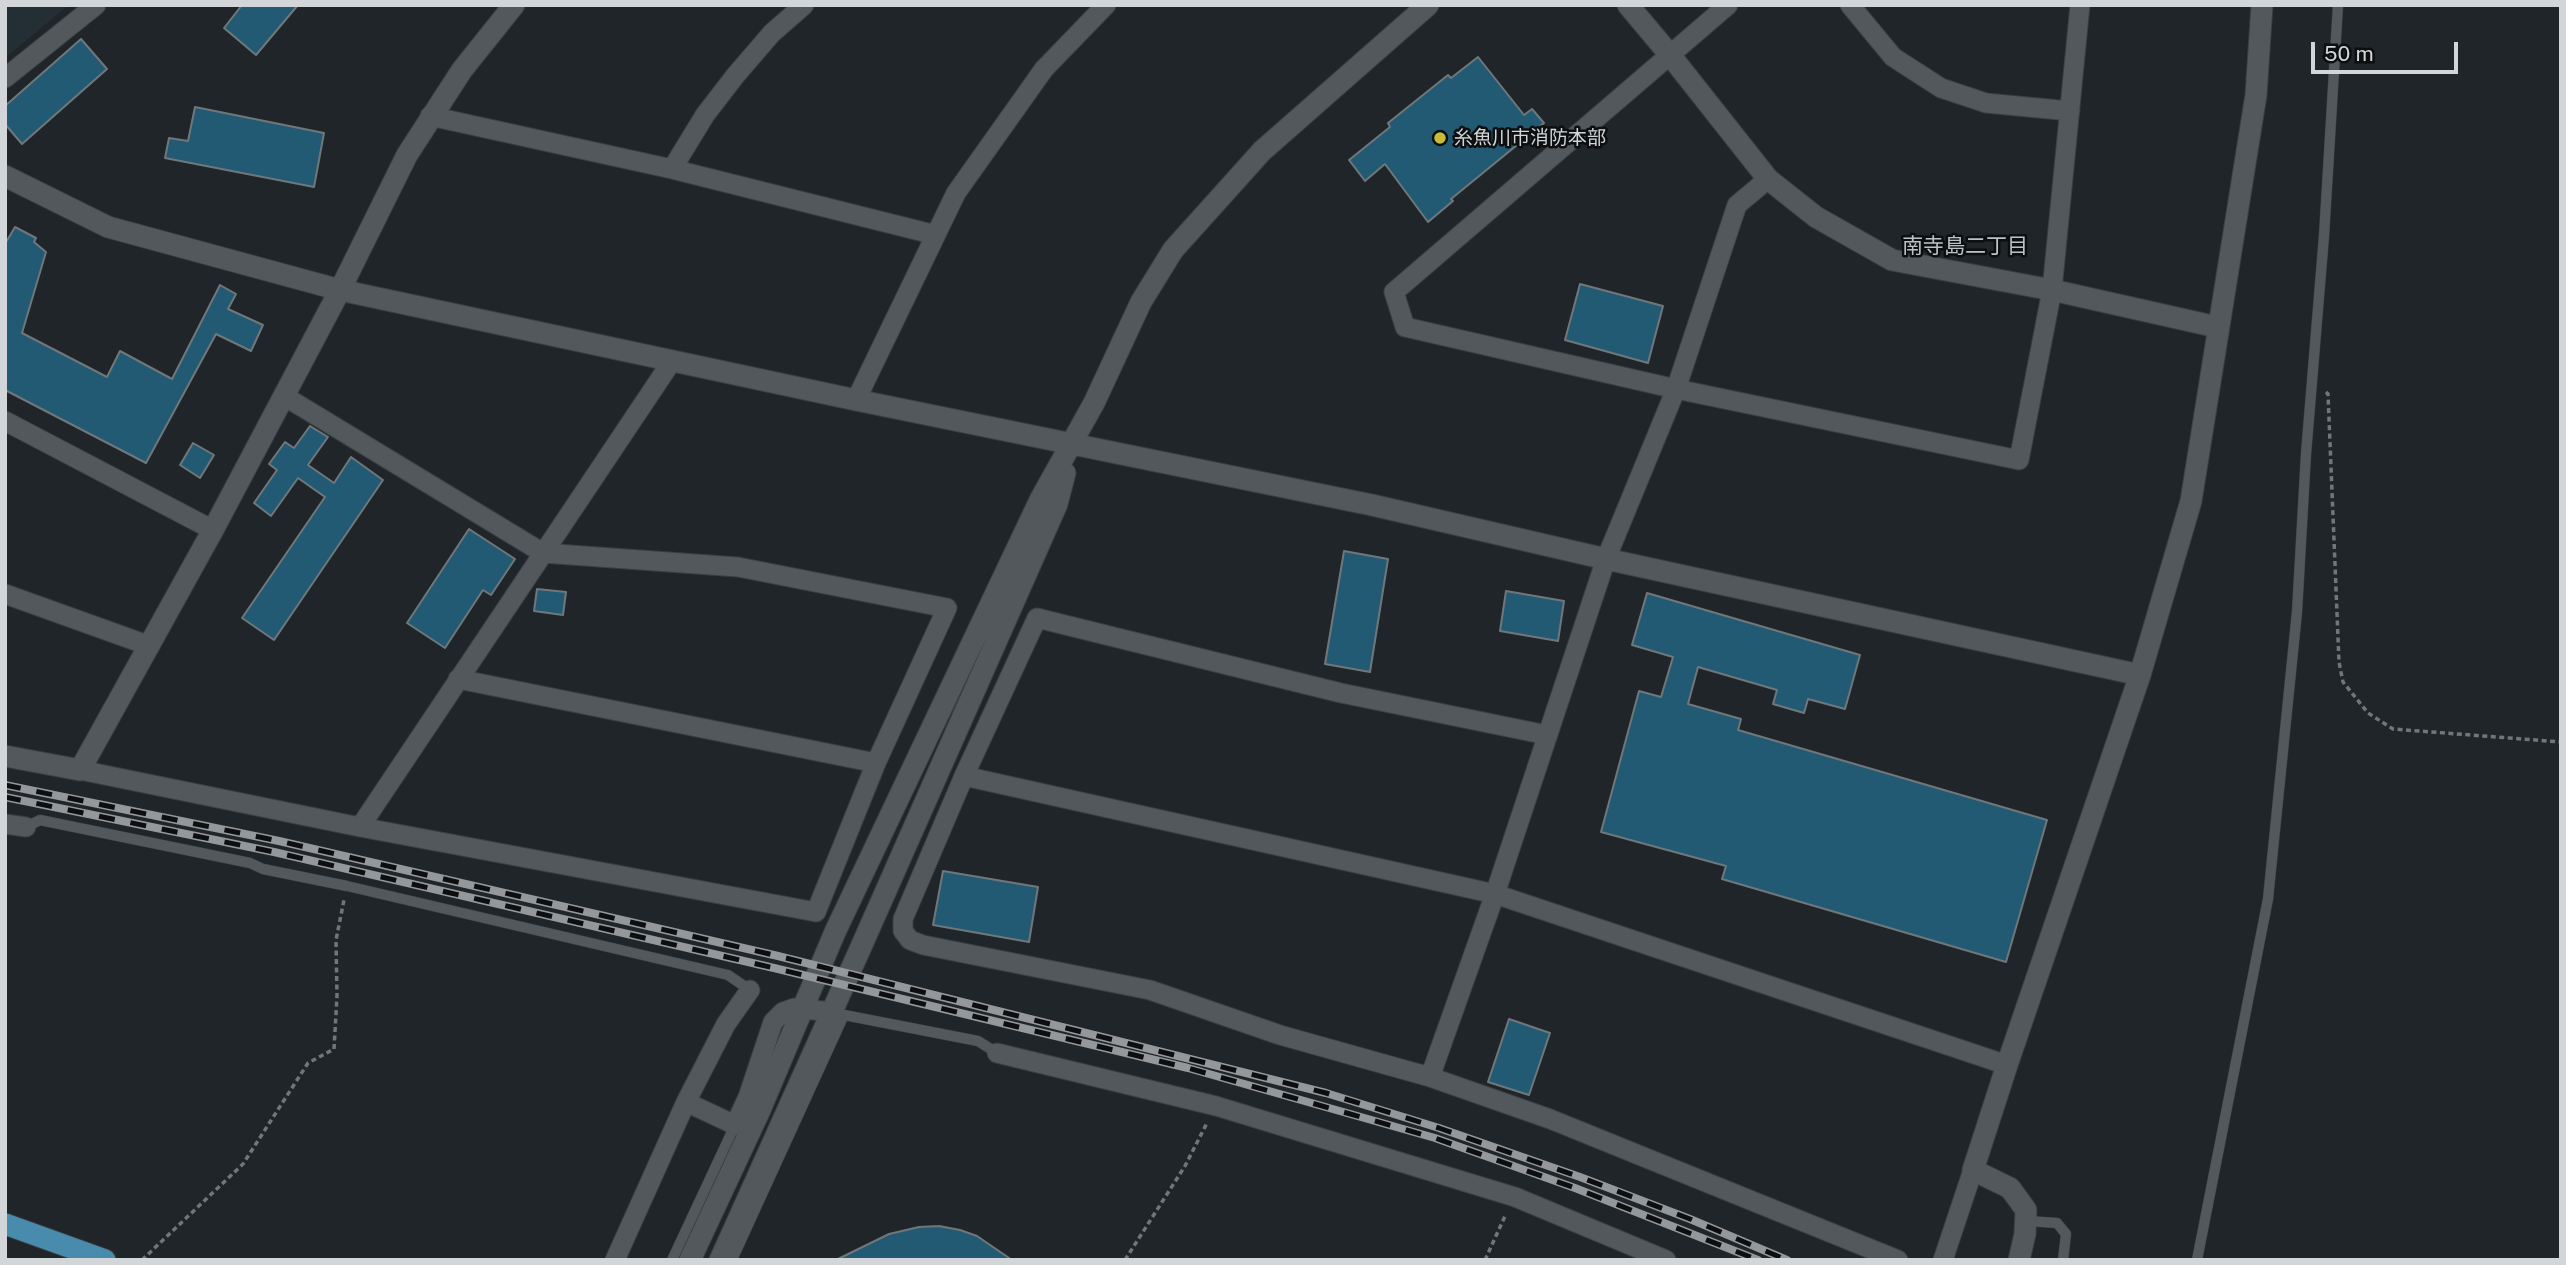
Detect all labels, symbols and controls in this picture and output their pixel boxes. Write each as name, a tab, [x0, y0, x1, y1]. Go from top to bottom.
scale bar	[2314, 28, 2461, 72]
text: 50 m	[2324, 41, 2374, 66]
place label: 糸魚川市消防本部	[1454, 127, 1606, 149]
marker: 糸魚川市消防本部	[1432, 130, 1448, 146]
district label: 南寺島二丁目	[1902, 234, 2028, 260]

